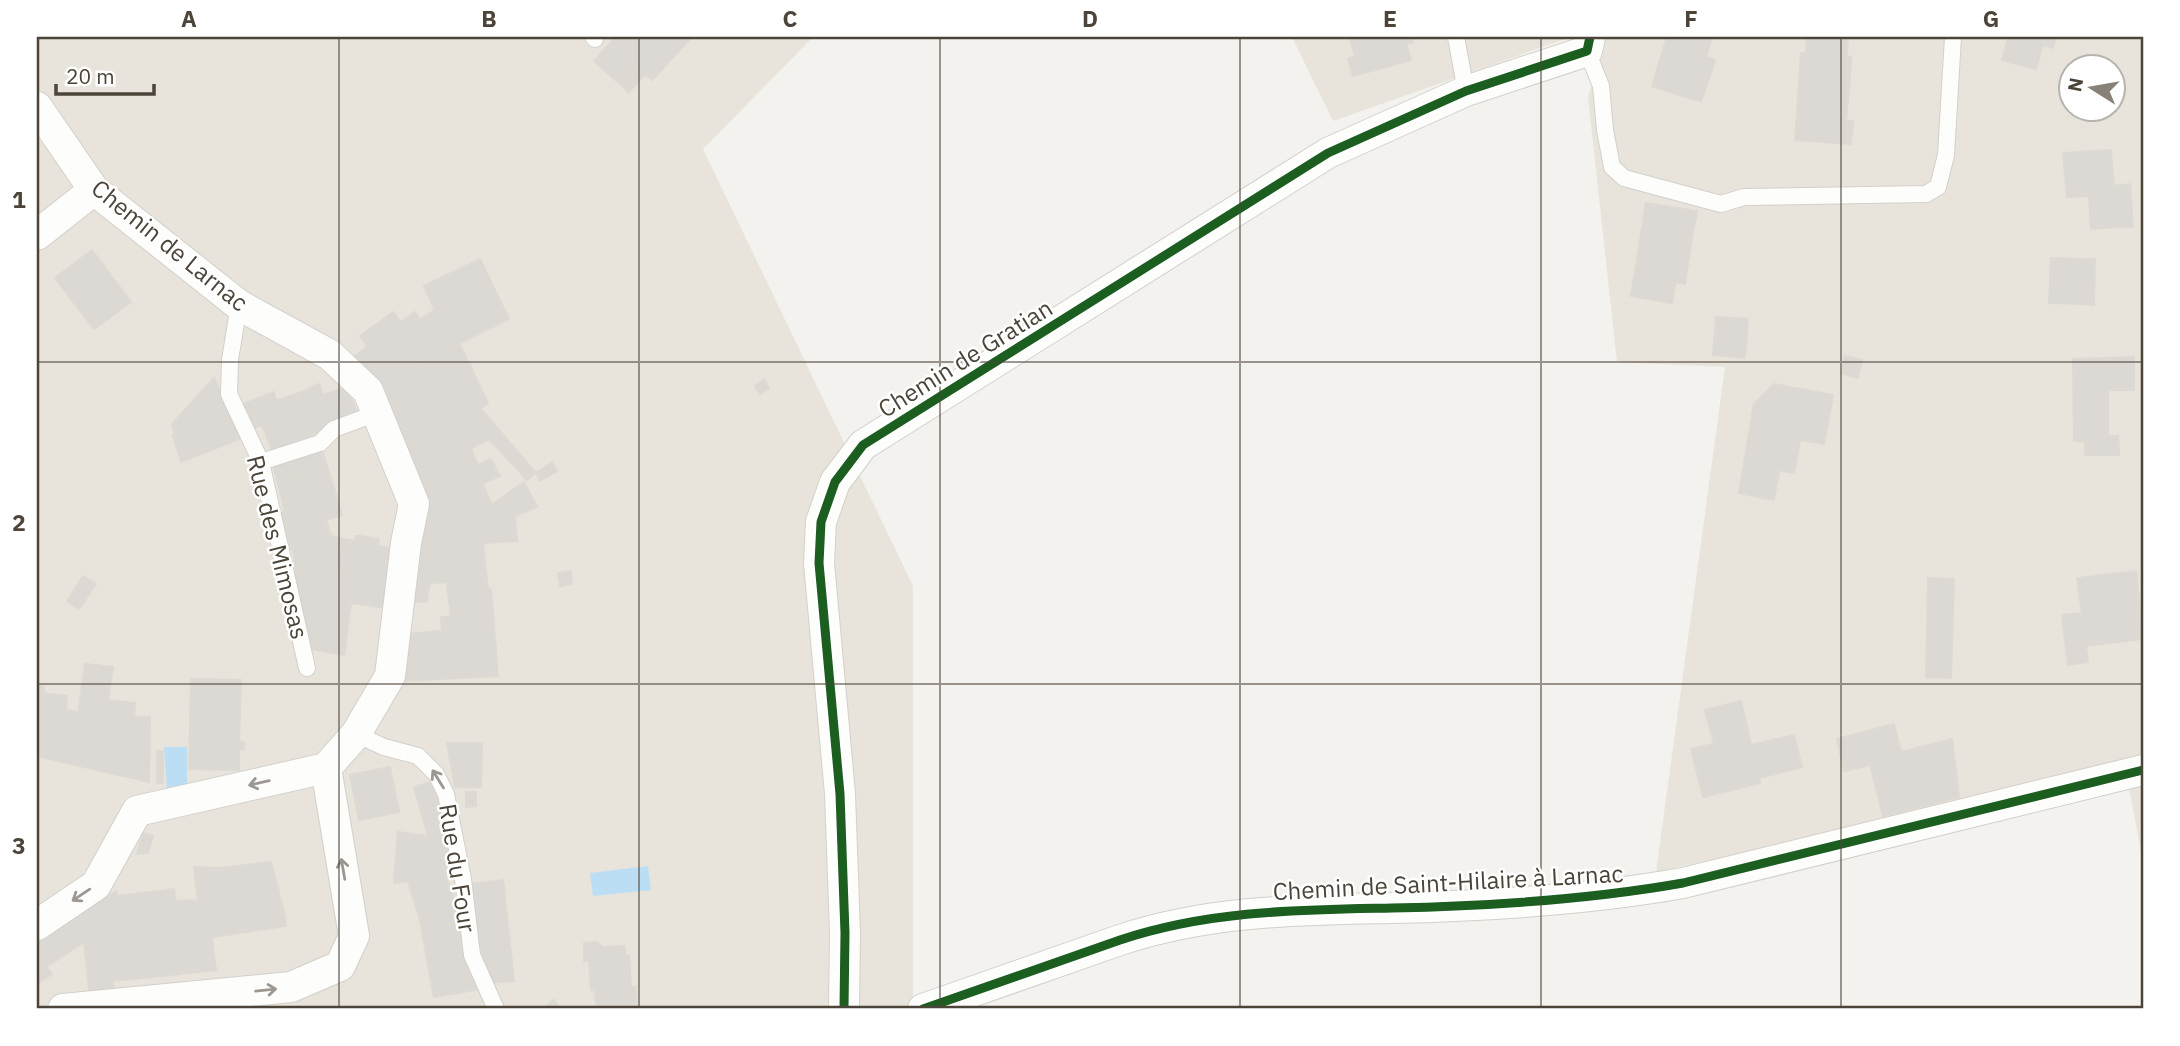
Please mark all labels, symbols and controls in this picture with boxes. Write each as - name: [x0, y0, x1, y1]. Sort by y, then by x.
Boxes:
- text: A: [181, 3, 197, 33]
- text: B: [481, 3, 497, 33]
- text: C: [783, 3, 798, 33]
- text: D: [1082, 3, 1098, 33]
- text: E: [1383, 3, 1397, 33]
- text: F: [1684, 3, 1698, 33]
- text: G: [1983, 3, 1999, 33]
- scale bar: [56, 52, 154, 96]
- north arrow: [2058, 52, 2128, 122]
- text: 20 m: [66, 62, 115, 90]
- text: N: [2062, 76, 2088, 94]
- street label: Chemin de Larnac: [85, 172, 255, 318]
- text: 1: [12, 184, 26, 214]
- street label: Chemin de Gratian: [872, 291, 1058, 425]
- street label: Rue des Mimosas: [240, 452, 316, 642]
- text: 2: [12, 507, 26, 537]
- one-way arrow: [430, 770, 445, 789]
- one-way arrow: [248, 777, 271, 791]
- street label: Rue du Four: [432, 801, 484, 935]
- text: 3: [12, 830, 26, 860]
- street label: Chemin de Saint-Hilaire à Larnac: [1272, 857, 1624, 907]
- one-way arrow: [336, 858, 349, 881]
- one-way arrow: [72, 888, 91, 902]
- one-way arrow: [255, 983, 277, 996]

